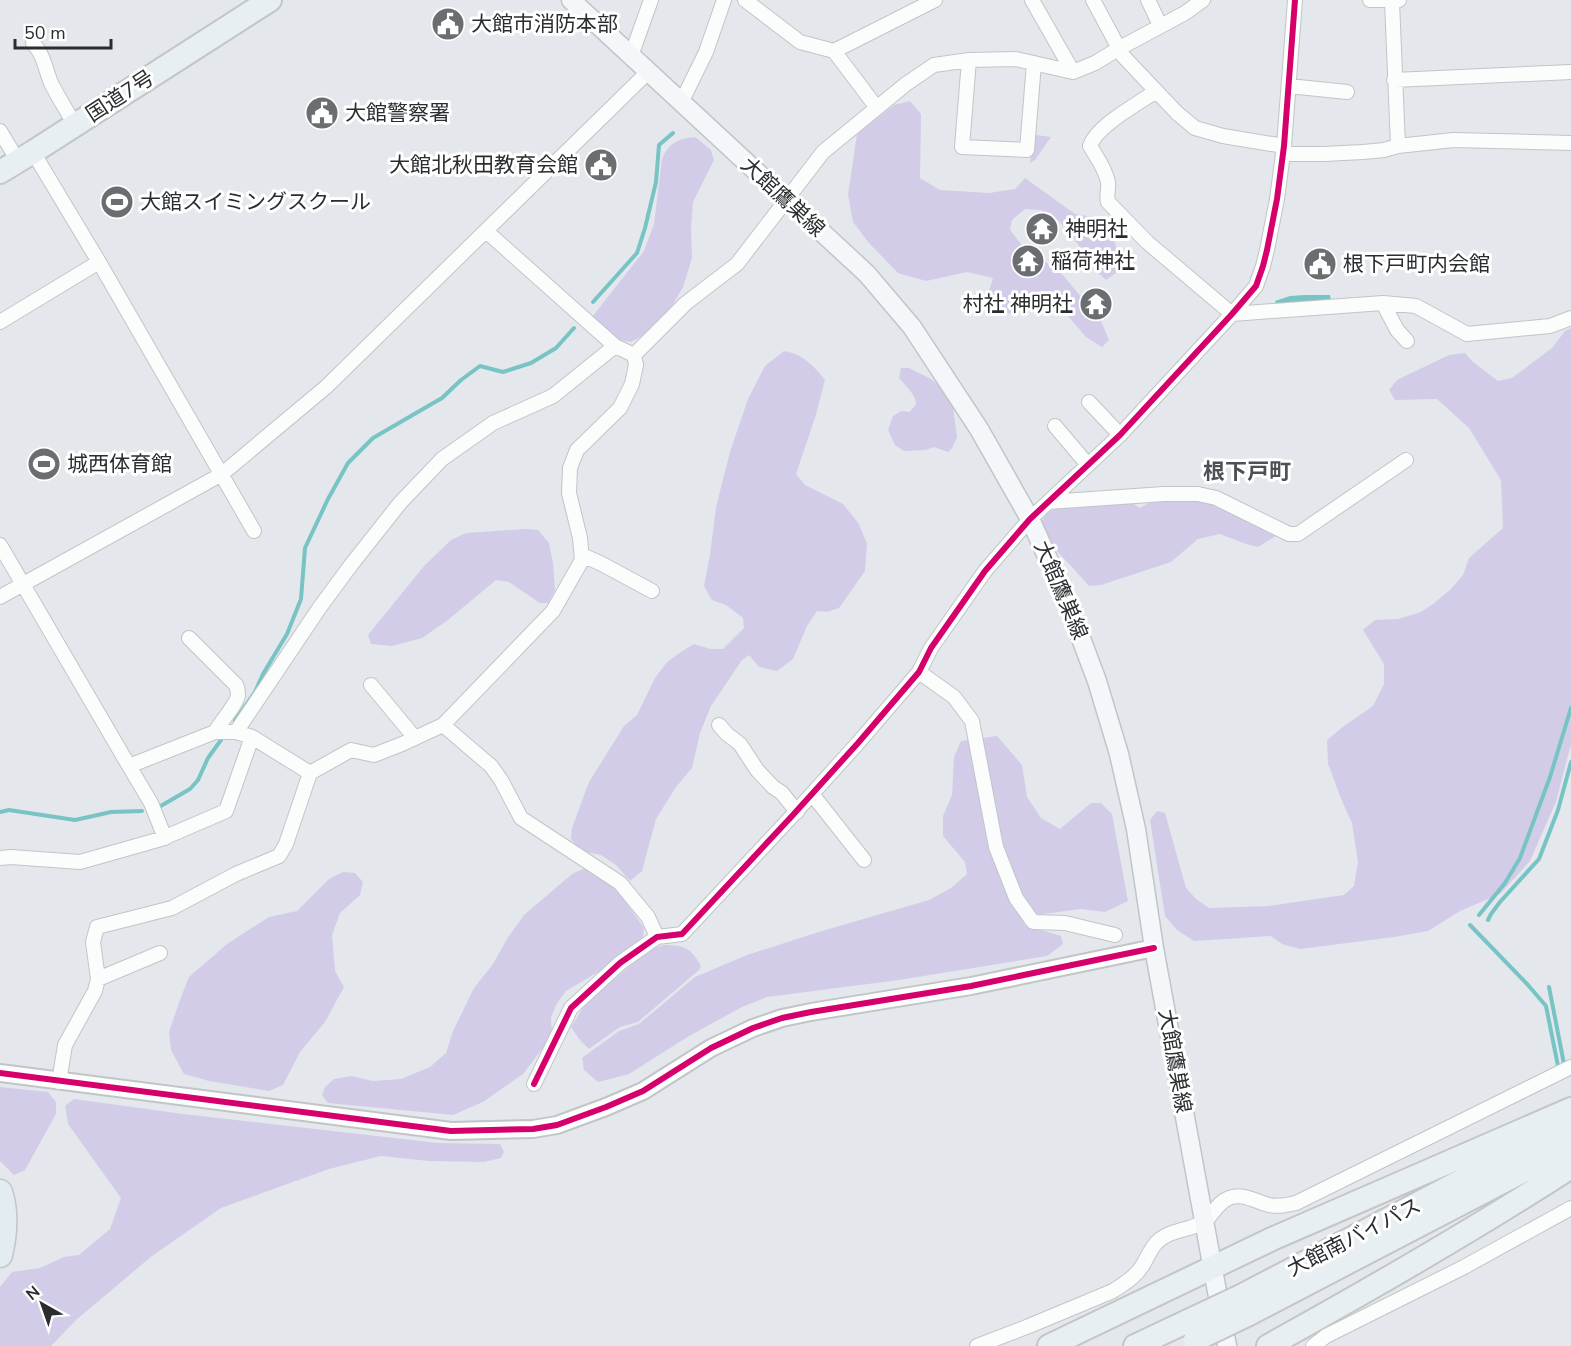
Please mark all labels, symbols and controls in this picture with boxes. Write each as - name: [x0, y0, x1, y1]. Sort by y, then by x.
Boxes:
- public building icon: 大館市消防本部: [430, 6, 466, 42]
- place label: 大館市消防本部: [471, 10, 618, 38]
- scale bar: [15, 12, 111, 50]
- text: 50 m: [24, 21, 66, 45]
- street label: 国道7号: [81, 64, 159, 128]
- public building icon: 大館警察署: [304, 95, 340, 131]
- place label: 大館警察署: [345, 99, 450, 127]
- public building icon: 大館北秋田教育会館: [583, 147, 619, 183]
- place label: 大館北秋田教育会館: [389, 151, 578, 179]
- street label: 大館鷹巣線: [735, 151, 831, 243]
- sports icon: 大館スイミングスクール: [99, 184, 135, 220]
- place label: 大館スイミングスクール: [140, 188, 371, 216]
- temple icon: 神明社: [1024, 211, 1060, 247]
- place label: 神明社: [1065, 215, 1128, 243]
- temple icon: 稲荷神社: [1010, 243, 1046, 279]
- public building icon: 根下戸町内会館: [1302, 246, 1338, 282]
- place label: 稲荷神社: [1051, 247, 1135, 275]
- place label: 根下戸町内会館: [1343, 250, 1490, 278]
- temple icon: 村社 神明社: [1078, 286, 1114, 322]
- place label: 村社 神明社: [963, 290, 1073, 318]
- sports icon: 城西体育館: [26, 446, 62, 482]
- place label: 城西体育館: [67, 450, 172, 478]
- district label: 根下戸町: [1203, 457, 1291, 487]
- street label: 大館鷹巣線: [1028, 536, 1094, 644]
- street label: 大館鷹巣線: [1152, 1007, 1198, 1115]
- street label: 大館南バイパス: [1282, 1191, 1426, 1283]
- north arrow: [12, 1274, 72, 1334]
- text: N: [21, 1281, 45, 1306]

